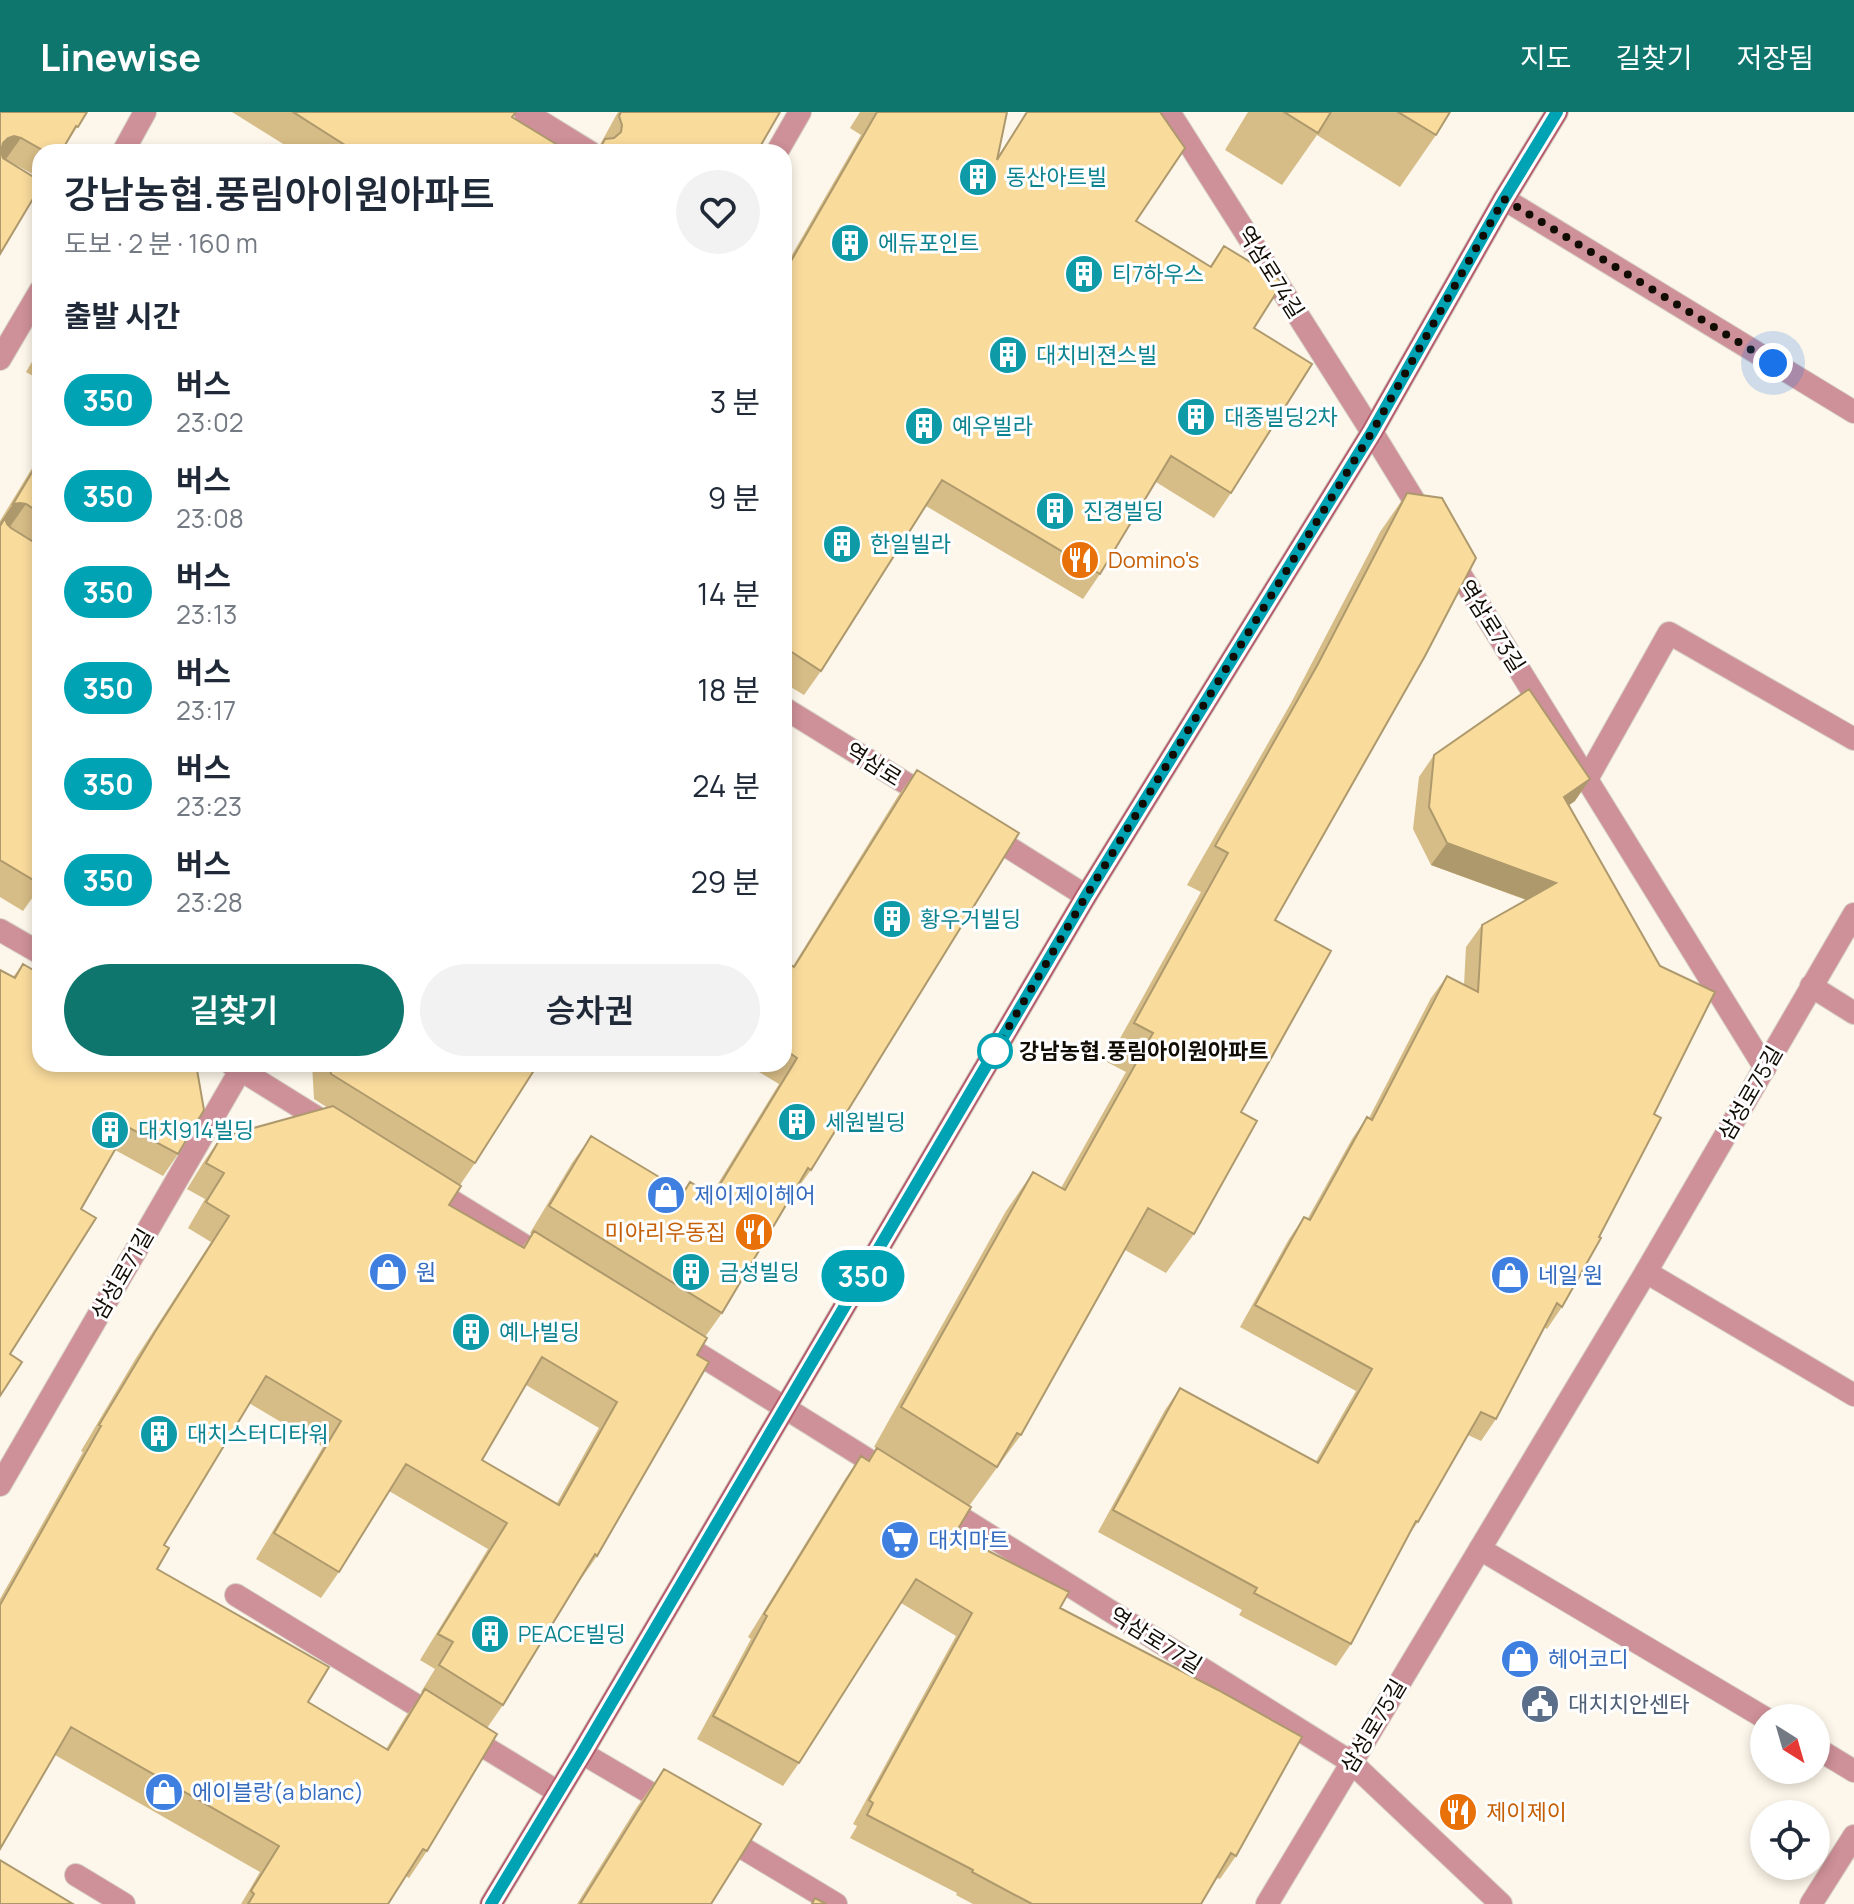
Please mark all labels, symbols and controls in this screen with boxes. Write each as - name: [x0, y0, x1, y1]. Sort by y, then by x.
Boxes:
- text: Linewise: [40, 30, 201, 82]
- text: 지도: [1520, 38, 1571, 76]
- text: 길찾기: [1615, 38, 1693, 76]
- text: 저장됨: [1737, 38, 1814, 76]
- building icon: 동산아트빌: [957, 156, 999, 198]
- place label: 동산아트빌: [1006, 162, 1107, 192]
- text: 강남농협.풍림아이원아파트: [64, 167, 494, 219]
- button: heart: [676, 170, 760, 254]
- street label: 역삼로74길: [1231, 220, 1311, 324]
- building icon: 에듀포인트: [829, 222, 871, 264]
- text: 도보 · 2 분 · 160 m: [64, 225, 258, 261]
- place label: 에듀포인트: [878, 228, 979, 258]
- building icon: 티7하우스: [1063, 253, 1105, 295]
- place label: 티7하우스: [1112, 259, 1204, 289]
- text: 출발 시간: [64, 295, 180, 336]
- building icon: 대치비젼스빌: [987, 334, 1029, 376]
- place label: 대치비젼스빌: [1036, 340, 1157, 370]
- your location: [1753, 343, 1793, 383]
- text: 버스: [176, 363, 231, 404]
- text: 350: [82, 381, 134, 419]
- text: 3 분: [710, 381, 760, 422]
- building icon: 대종빌딩2차: [1175, 396, 1217, 438]
- place label: 대종빌딩2차: [1224, 402, 1338, 432]
- text: 23:02: [176, 404, 244, 440]
- building icon: 예우빌라: [903, 405, 945, 447]
- place label: 예우빌라: [952, 411, 1033, 441]
- text: 버스: [176, 459, 231, 500]
- text: 350: [82, 477, 134, 515]
- text: 9 분: [708, 477, 760, 518]
- building icon: 진경빌딩: [1034, 490, 1076, 532]
- place label: 진경빌딩: [1083, 496, 1164, 526]
- text: 23:08: [176, 500, 244, 536]
- building icon: 한일빌라: [821, 523, 863, 565]
- place label: 한일빌라: [870, 529, 951, 559]
- restaurant icon: Domino's: [1059, 539, 1101, 581]
- place label: Domino's: [1108, 545, 1199, 575]
- text: 버스: [176, 555, 231, 596]
- text: 350: [82, 573, 134, 611]
- text: 14 분: [697, 573, 760, 614]
- street label: 역삼로73길: [1452, 574, 1532, 678]
- text: 23:13: [176, 596, 238, 632]
- text: 버스: [176, 651, 231, 692]
- text: 350: [82, 669, 134, 707]
- text: 18 분: [697, 669, 760, 710]
- text: 23:17: [176, 692, 236, 728]
- street label: 역삼로: [840, 735, 908, 793]
- text: 버스: [176, 747, 231, 788]
- text: 350: [82, 765, 134, 803]
- text: 24 분: [692, 765, 760, 806]
- text: 23:23: [176, 788, 242, 824]
- text: 버스: [176, 843, 231, 884]
- text: 350: [82, 861, 134, 899]
- text: 29 분: [691, 861, 760, 902]
- text: 23:28: [176, 884, 243, 920]
- building icon: 황우거빌딩: [871, 898, 913, 940]
- place label: 황우거빌딩: [920, 904, 1021, 934]
- button: 길찾기: [64, 964, 404, 1056]
- button: 승차권: [420, 964, 760, 1056]
- marker: 강남농협.풍림아이원아파트: [978, 1034, 1012, 1068]
- place label: 강남농협.풍림아이원아파트: [1019, 1036, 1269, 1066]
- street label: 삼성로75길: [1711, 1040, 1789, 1146]
- building icon: 세원빌딩: [776, 1101, 818, 1143]
- place label: 세원빌딩: [825, 1107, 906, 1137]
- building icon: 대치914빌딩: [89, 1109, 131, 1151]
- place label: 대치914빌딩: [138, 1115, 254, 1145]
- shop icon: 제이제이헤어: [645, 1174, 687, 1216]
- place label: 제이제이헤어: [694, 1180, 815, 1210]
- restaurant icon: 미아리우동집: [733, 1211, 775, 1253]
- place label: 미아리우동집: [605, 1217, 726, 1247]
- street label: 삼성로71길: [84, 1223, 160, 1325]
- line badge: 350: [817, 1250, 909, 1302]
- shop icon: 원: [367, 1251, 409, 1293]
- building icon: 금성빌딩: [670, 1251, 712, 1293]
- shop icon: 네일 원: [1489, 1254, 1531, 1296]
- place label: 원: [416, 1257, 436, 1287]
- place label: 금성빌딩: [719, 1257, 800, 1287]
- text: 350: [837, 1257, 889, 1295]
- place label: 네일 원: [1538, 1260, 1603, 1290]
- building icon: 예나빌딩: [450, 1311, 492, 1353]
- place label: 예나빌딩: [499, 1317, 580, 1347]
- building icon: 대치스터디타워: [138, 1413, 180, 1455]
- place label: 대치스터디타워: [187, 1419, 329, 1449]
- supermarket icon: 대치마트: [879, 1519, 921, 1561]
- place label: 대치마트: [928, 1525, 1009, 1555]
- street label: 역삼로77길: [1104, 1600, 1208, 1680]
- building icon: PEACE빌딩: [469, 1613, 511, 1655]
- place label: PEACE빌딩: [518, 1619, 626, 1649]
- shop icon: 헤어코디: [1499, 1638, 1541, 1680]
- place label: 헤어코디: [1548, 1644, 1629, 1674]
- street label: 삼성로75길: [1333, 1673, 1413, 1779]
- public building icon: 대치치안센타: [1519, 1683, 1561, 1725]
- place label: 대치치안센타: [1568, 1689, 1689, 1719]
- north arrow: [1750, 1704, 1830, 1784]
- map controls: [1750, 1704, 1830, 1880]
- shop icon: 에이블랑(a blanc): [143, 1771, 185, 1813]
- place label: 에이블랑(a blanc): [192, 1777, 364, 1807]
- restaurant icon: 제이제이: [1437, 1791, 1479, 1833]
- place label: 제이제이: [1486, 1797, 1567, 1827]
- button: locate: [1750, 1800, 1830, 1880]

